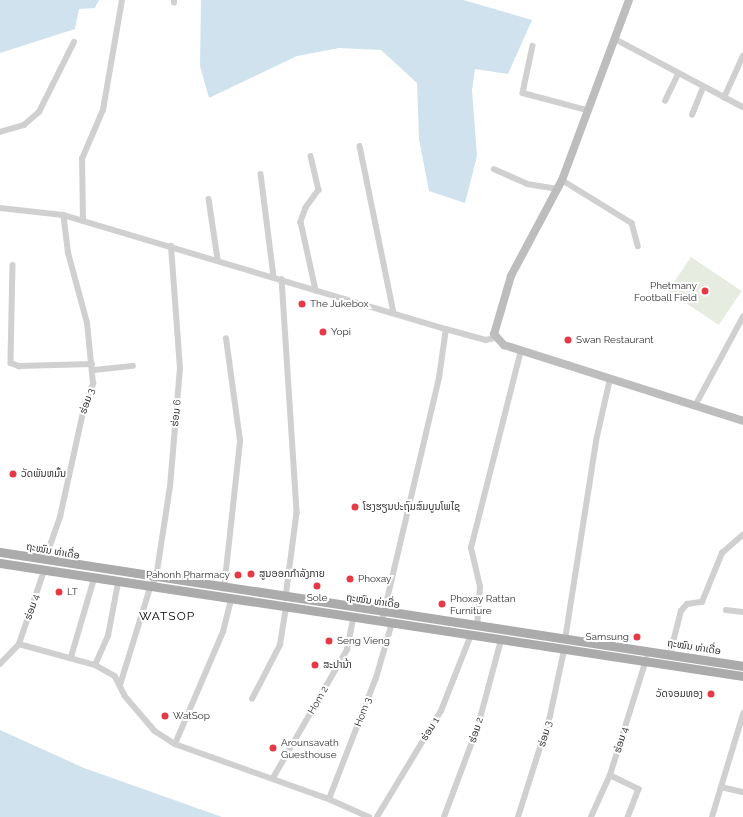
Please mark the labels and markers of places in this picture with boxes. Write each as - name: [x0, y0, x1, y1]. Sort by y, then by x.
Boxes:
- place label: Phetmany Football Field: [634, 279, 697, 302]
- marker: Phetmany Football Field: [700, 286, 710, 296]
- place label: The Jukebox: [310, 298, 369, 310]
- marker: The Jukebox: [297, 299, 307, 309]
- place label: Yopi: [331, 326, 351, 338]
- marker: Yopi: [318, 327, 328, 337]
- place label: Swan Restaurant: [576, 334, 654, 346]
- marker: Swan Restaurant: [563, 335, 573, 345]
- place label: ວັດພັນຫມັ້ນ: [21, 468, 66, 480]
- marker: ວັດພັນຫມັ້ນ: [8, 469, 18, 479]
- place label: ໂຮງຮຽນປະຖົມສົມບູນໂພໄຊ: [363, 501, 460, 513]
- marker: ໂຮງຮຽນປະຖົມສົມບູນໂພໄຊ: [350, 502, 360, 512]
- place label: ສູນອອກກຳລັງກາຍ: [259, 568, 325, 580]
- place label: Pahonh Pharmacy: [146, 569, 230, 581]
- marker: ສູນອອກກຳລັງກາຍ: [246, 569, 256, 579]
- marker: Pahonh Pharmacy: [233, 570, 243, 580]
- place label: Phoxay: [358, 573, 391, 585]
- marker: Phoxay: [345, 574, 355, 584]
- marker: Sole: [312, 581, 322, 591]
- place label: LT: [67, 586, 78, 598]
- marker: LT: [54, 587, 64, 597]
- place label: Sole: [307, 592, 327, 604]
- place label: Phoxay Rattan Furniture: [450, 592, 516, 616]
- marker: Phoxay Rattan Furniture: [437, 599, 447, 609]
- place label: Samsung: [586, 631, 629, 643]
- marker: Samsung: [632, 632, 642, 642]
- place label: Seng Vieng: [337, 635, 390, 647]
- marker: Seng Vieng: [324, 636, 334, 646]
- place label: ສະປານ້າ: [323, 659, 352, 671]
- marker: ສະປານ້າ: [310, 660, 320, 670]
- place label: ວັດຈອມທອງ: [656, 688, 703, 700]
- marker: ວັດຈອມທອງ: [706, 689, 716, 699]
- place label: WatSop: [173, 710, 210, 722]
- marker: WatSop: [160, 711, 170, 721]
- place label: Arounsavath Guesthouse: [281, 736, 339, 760]
- marker: Arounsavath Guesthouse: [268, 743, 278, 753]

